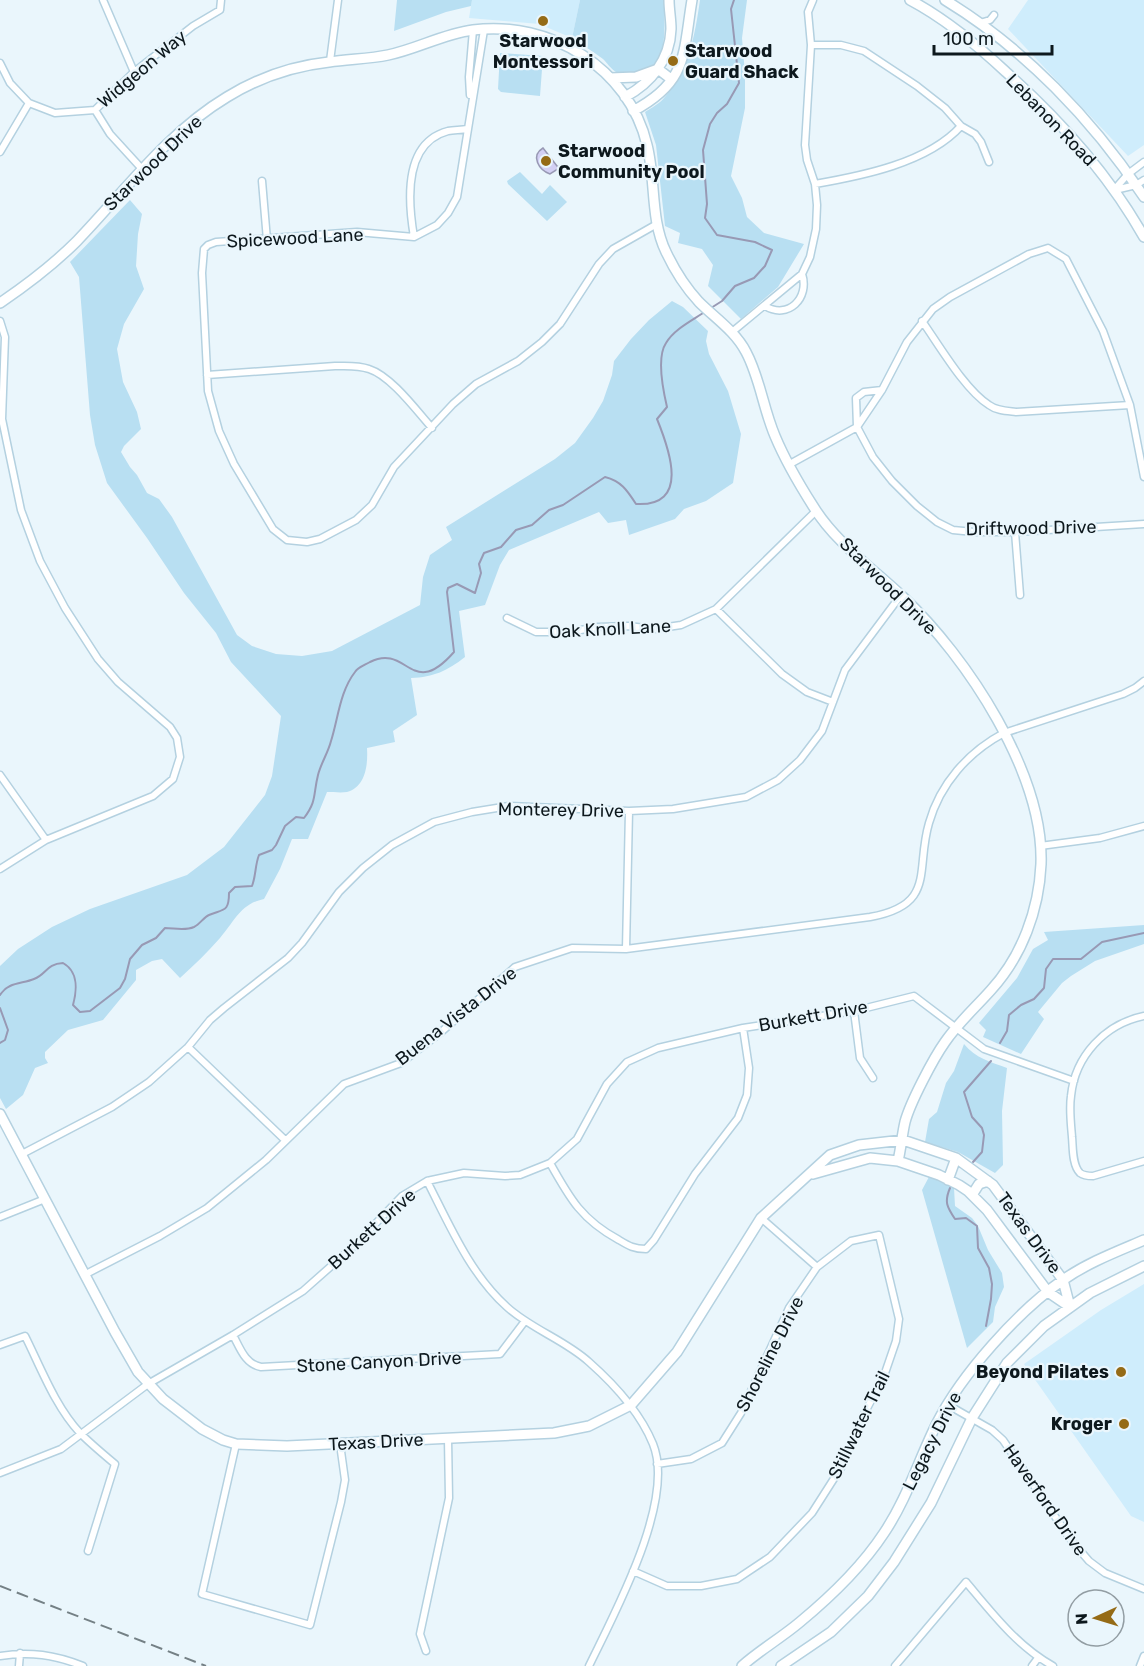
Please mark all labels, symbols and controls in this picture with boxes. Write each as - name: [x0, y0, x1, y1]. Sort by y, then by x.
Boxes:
- marker: Starwood Montessori: [536, 14, 550, 28]
- scale bar: [934, 18, 1052, 56]
- street label: Widgeon Way: [93, 25, 191, 113]
- text: 100 m: [943, 28, 994, 50]
- place label: Starwood Montessori: [493, 30, 593, 73]
- place label: Starwood Guard Shack: [685, 40, 799, 83]
- marker: Starwood Guard Shack: [666, 54, 680, 68]
- street label: Lebanon Road: [1001, 69, 1101, 171]
- street label: Starwood Drive: [99, 111, 207, 215]
- place label: Starwood Community Pool: [558, 140, 705, 183]
- marker: Starwood Community Pool: [539, 154, 553, 168]
- street label: Spicewood Lane: [226, 223, 364, 253]
- street label: Driftwood Drive: [965, 516, 1097, 540]
- street label: Starwood Drive: [835, 533, 941, 639]
- street label: Oak Knoll Lane: [549, 615, 671, 643]
- street label: Monterey Drive: [498, 798, 624, 822]
- street label: Buena Vista Drive: [391, 962, 521, 1070]
- street label: Burkett Drive: [757, 996, 869, 1036]
- street label: Burkett Drive: [324, 1184, 420, 1274]
- street label: Texas Drive: [992, 1188, 1066, 1278]
- street label: Shoreline Drive: [731, 1293, 809, 1415]
- street label: Stone Canyon Drive: [296, 1347, 462, 1377]
- place label: Beyond Pilates: [976, 1361, 1109, 1383]
- marker: Beyond Pilates: [1114, 1365, 1128, 1379]
- street label: Stillwater Trail: [823, 1368, 895, 1482]
- street label: Legacy Drive: [898, 1388, 966, 1494]
- place label: Kroger: [1051, 1413, 1112, 1435]
- marker: Kroger: [1117, 1417, 1131, 1431]
- street label: Texas Drive: [328, 1429, 424, 1455]
- street label: Haverford Drive: [998, 1440, 1092, 1560]
- north arrow: [1066, 1588, 1126, 1648]
- text: N: [1072, 1613, 1091, 1625]

